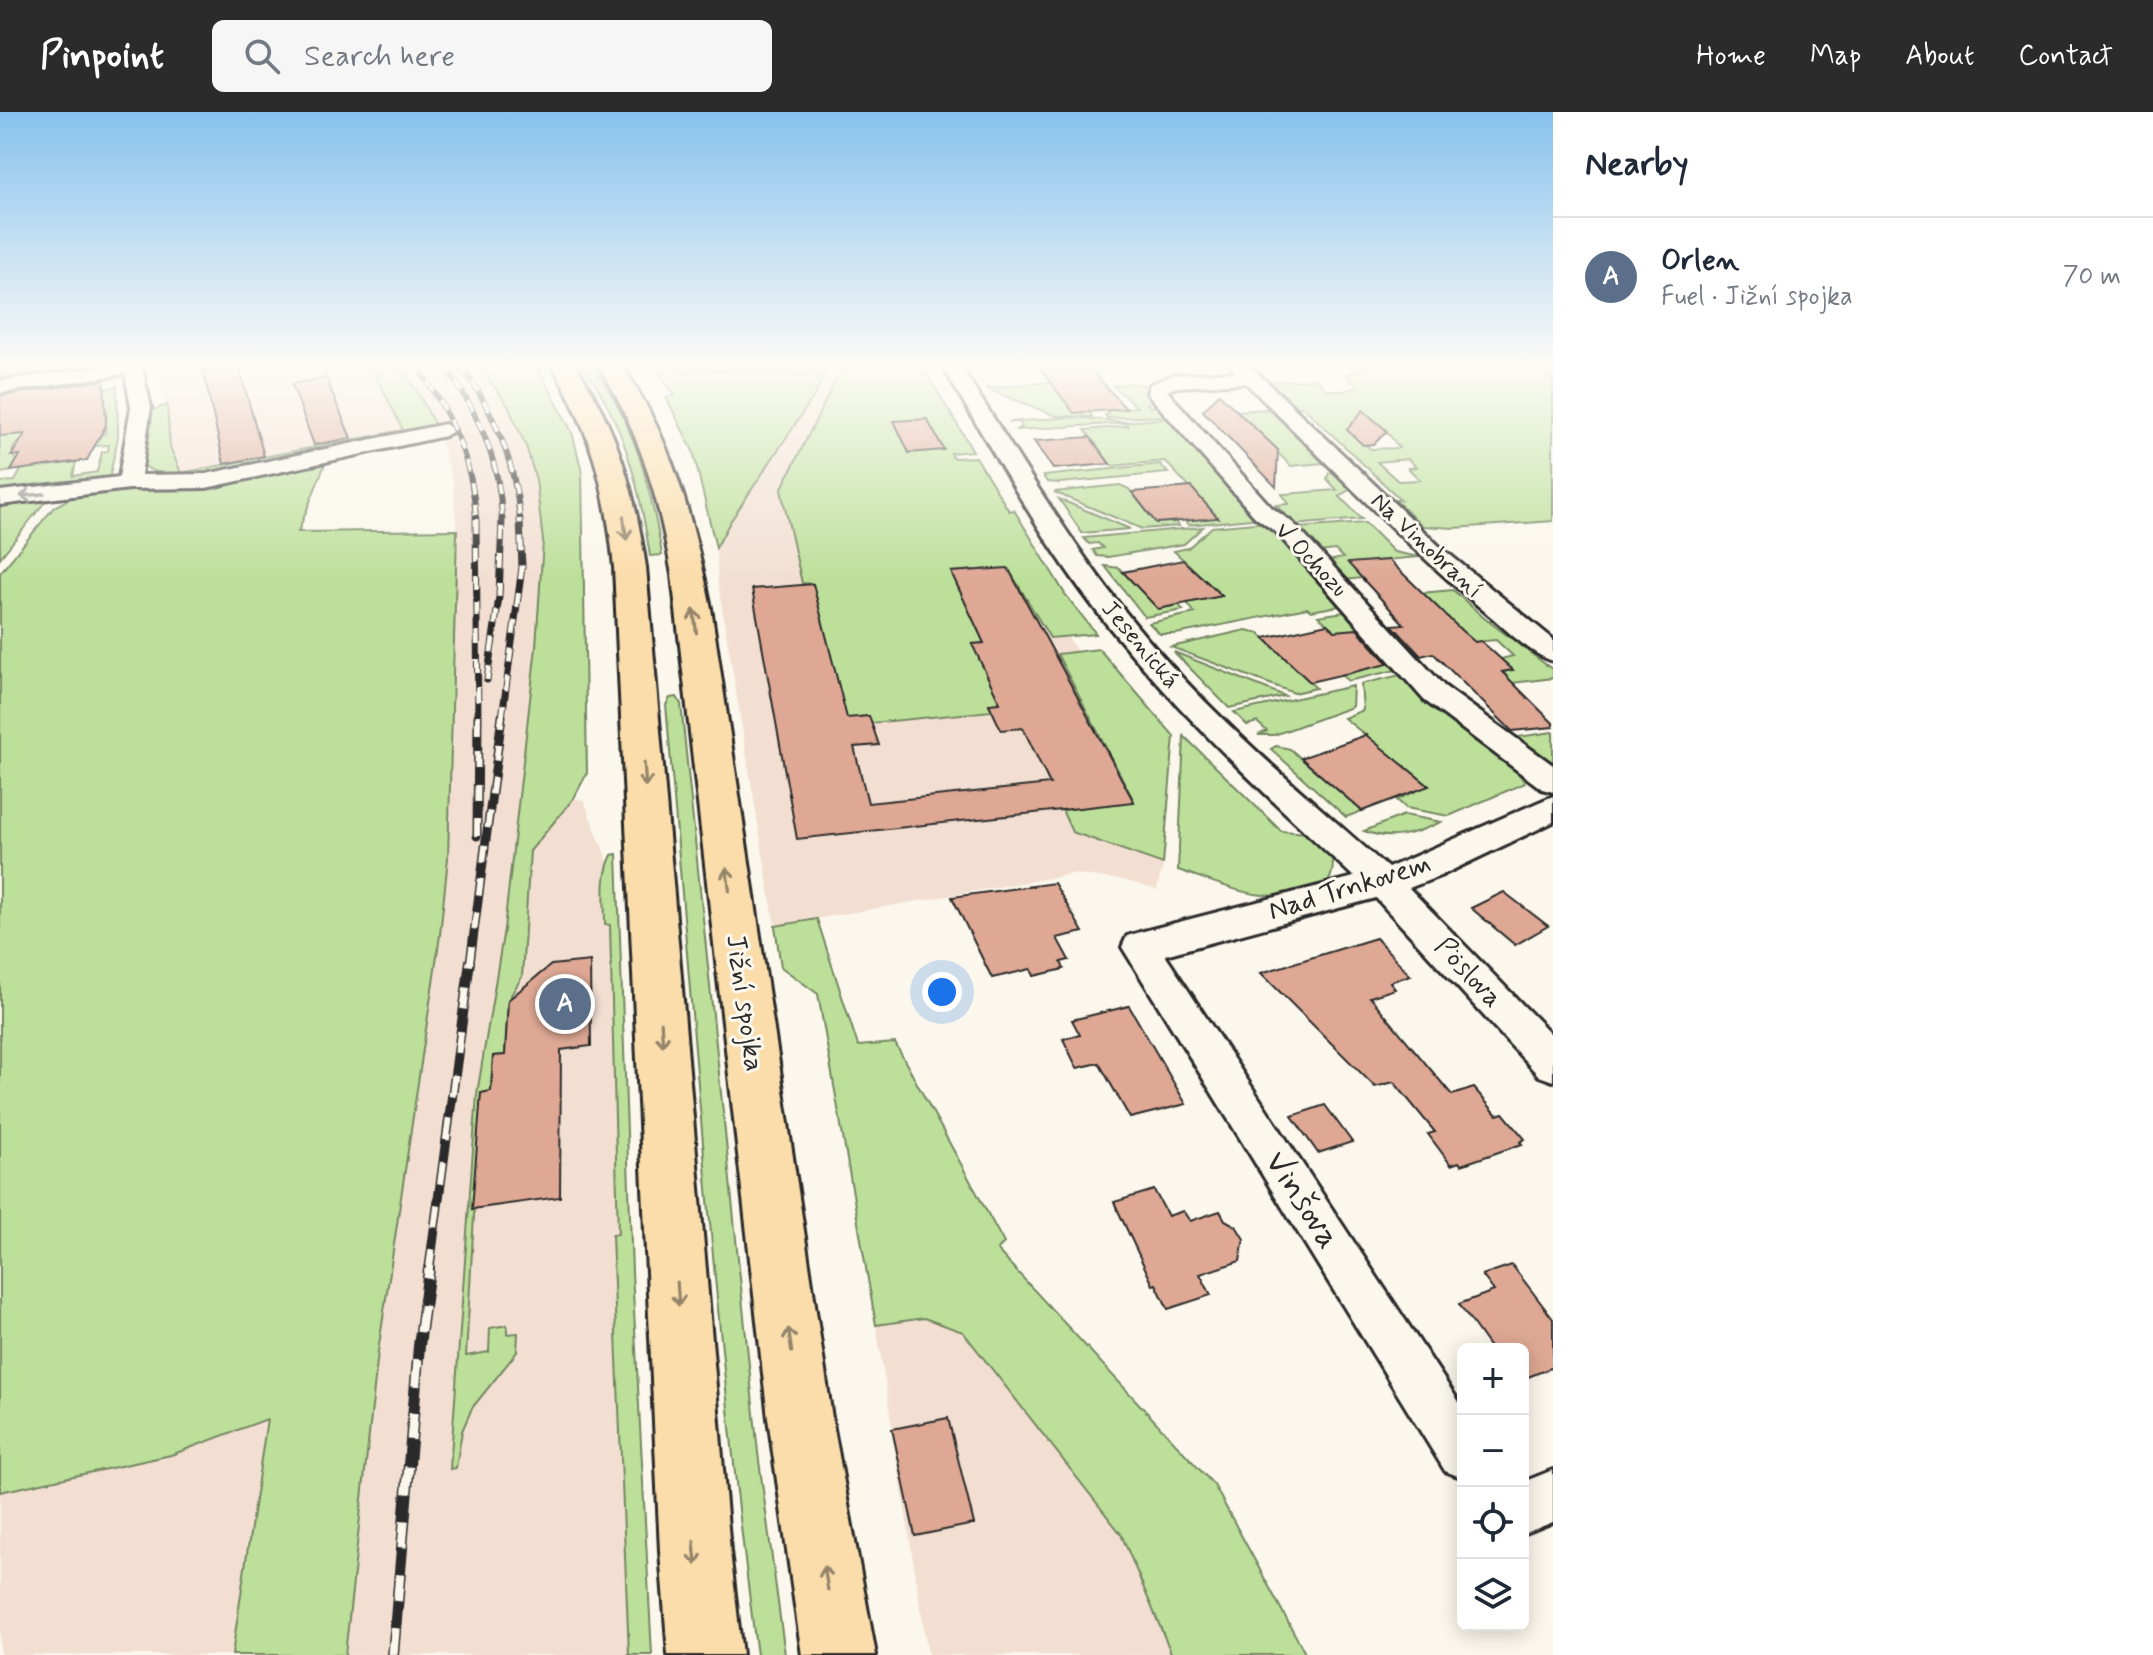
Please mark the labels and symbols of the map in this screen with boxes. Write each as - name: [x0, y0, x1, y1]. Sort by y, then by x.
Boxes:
- street label: Na Vinobraní: [1363, 486, 1489, 606]
- one-way arrow: [19, 488, 46, 503]
- one-way arrow: [618, 515, 633, 540]
- street label: V Ochozu: [1268, 516, 1354, 604]
- street label: Jesenická: [1094, 594, 1186, 696]
- one-way arrow: [687, 609, 702, 634]
- one-way arrow: [638, 761, 653, 788]
- street label: Nad Trnkovem: [1264, 846, 1436, 930]
- one-way arrow: [720, 867, 735, 892]
- street label: Pöslova: [1426, 930, 1510, 1016]
- street label: Jižní spojka: [716, 932, 772, 1074]
- your location: [922, 972, 962, 1012]
- pin: A: [539, 974, 591, 1034]
- one-way arrow: [655, 1020, 670, 1047]
- street label: Vinšova: [1254, 1142, 1350, 1258]
- one-way arrow: [671, 1280, 686, 1307]
- one-way arrow: [782, 1327, 797, 1354]
- one-way arrow: [688, 1539, 703, 1566]
- one-way arrow: [818, 1566, 833, 1591]

